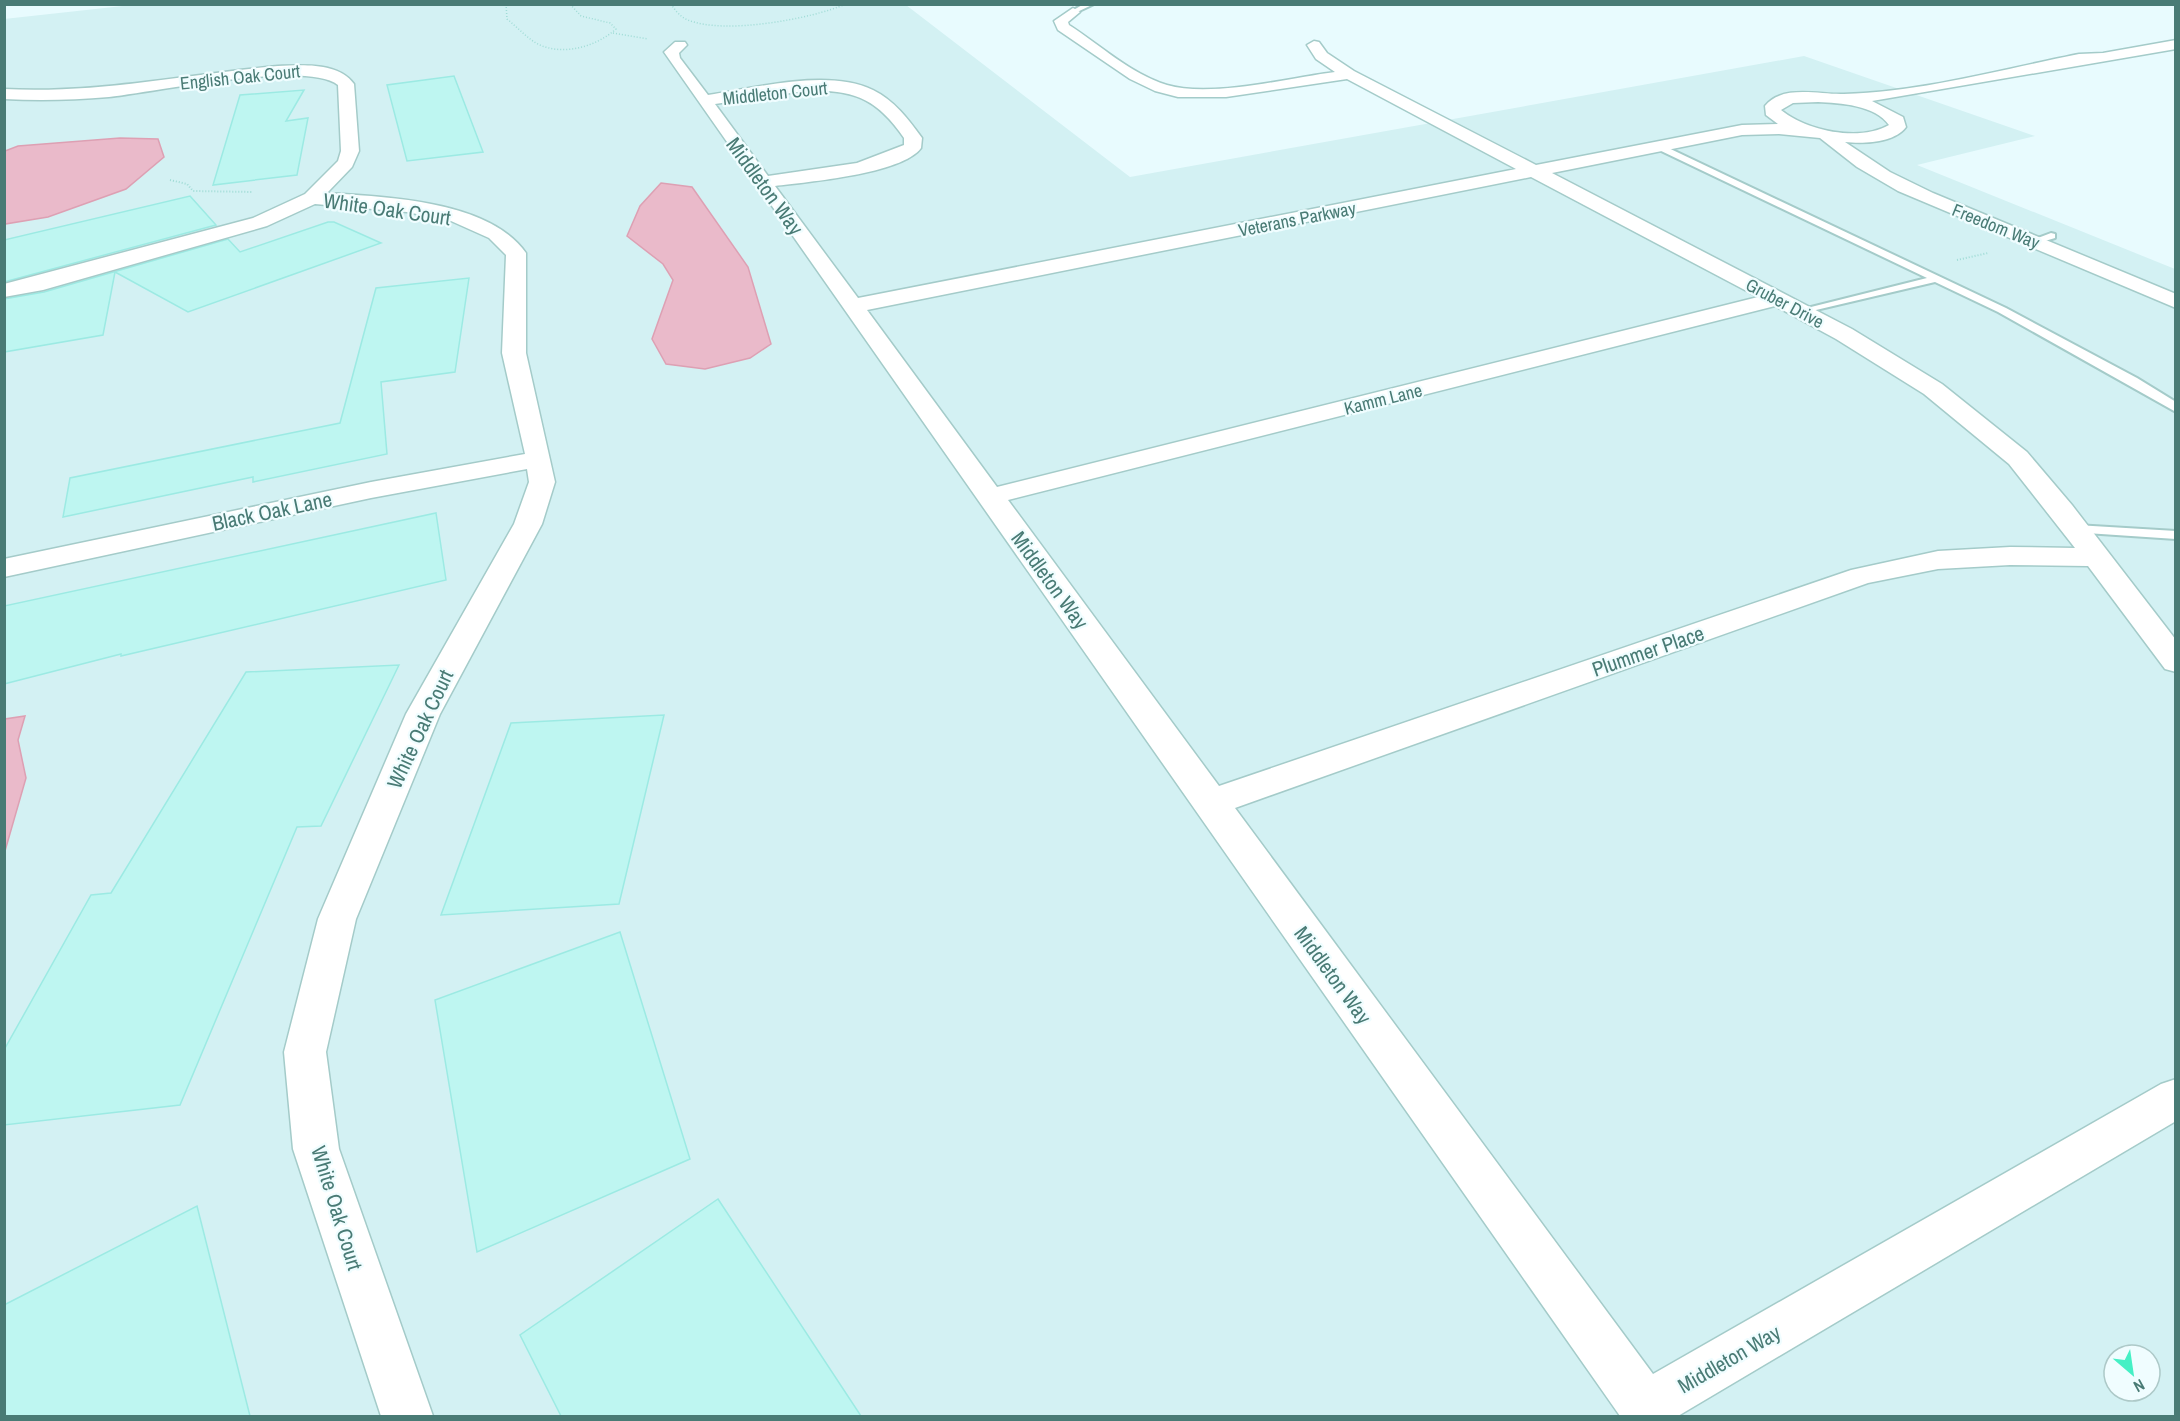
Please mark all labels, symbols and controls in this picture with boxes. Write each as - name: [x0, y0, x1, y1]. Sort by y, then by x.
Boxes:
- street label: English Oak Court: [179, 58, 301, 96]
- street label: Middleton Court: [721, 75, 829, 111]
- street label: Middleton Way: [720, 131, 811, 241]
- street label: White Oak Court: [321, 186, 453, 232]
- street label: Veterans Parkway: [1236, 195, 1358, 243]
- street label: Freedom Way: [1949, 197, 2044, 255]
- street label: Gruber Drive: [1741, 272, 1829, 334]
- street label: Kamm Lane: [1341, 377, 1425, 421]
- street label: Black Oak Lane: [210, 484, 334, 538]
- street label: Middleton Way: [1005, 525, 1096, 635]
- street label: Plummer Place: [1588, 618, 1708, 684]
- street label: White Oak Court: [380, 665, 460, 793]
- street label: Middleton Way: [1288, 920, 1379, 1030]
- street label: White Oak Court: [304, 1142, 370, 1274]
- street label: Middleton Way: [1672, 1318, 1786, 1400]
- north arrow: [2102, 1343, 2162, 1403]
- text: N: [2130, 1374, 2149, 1398]

